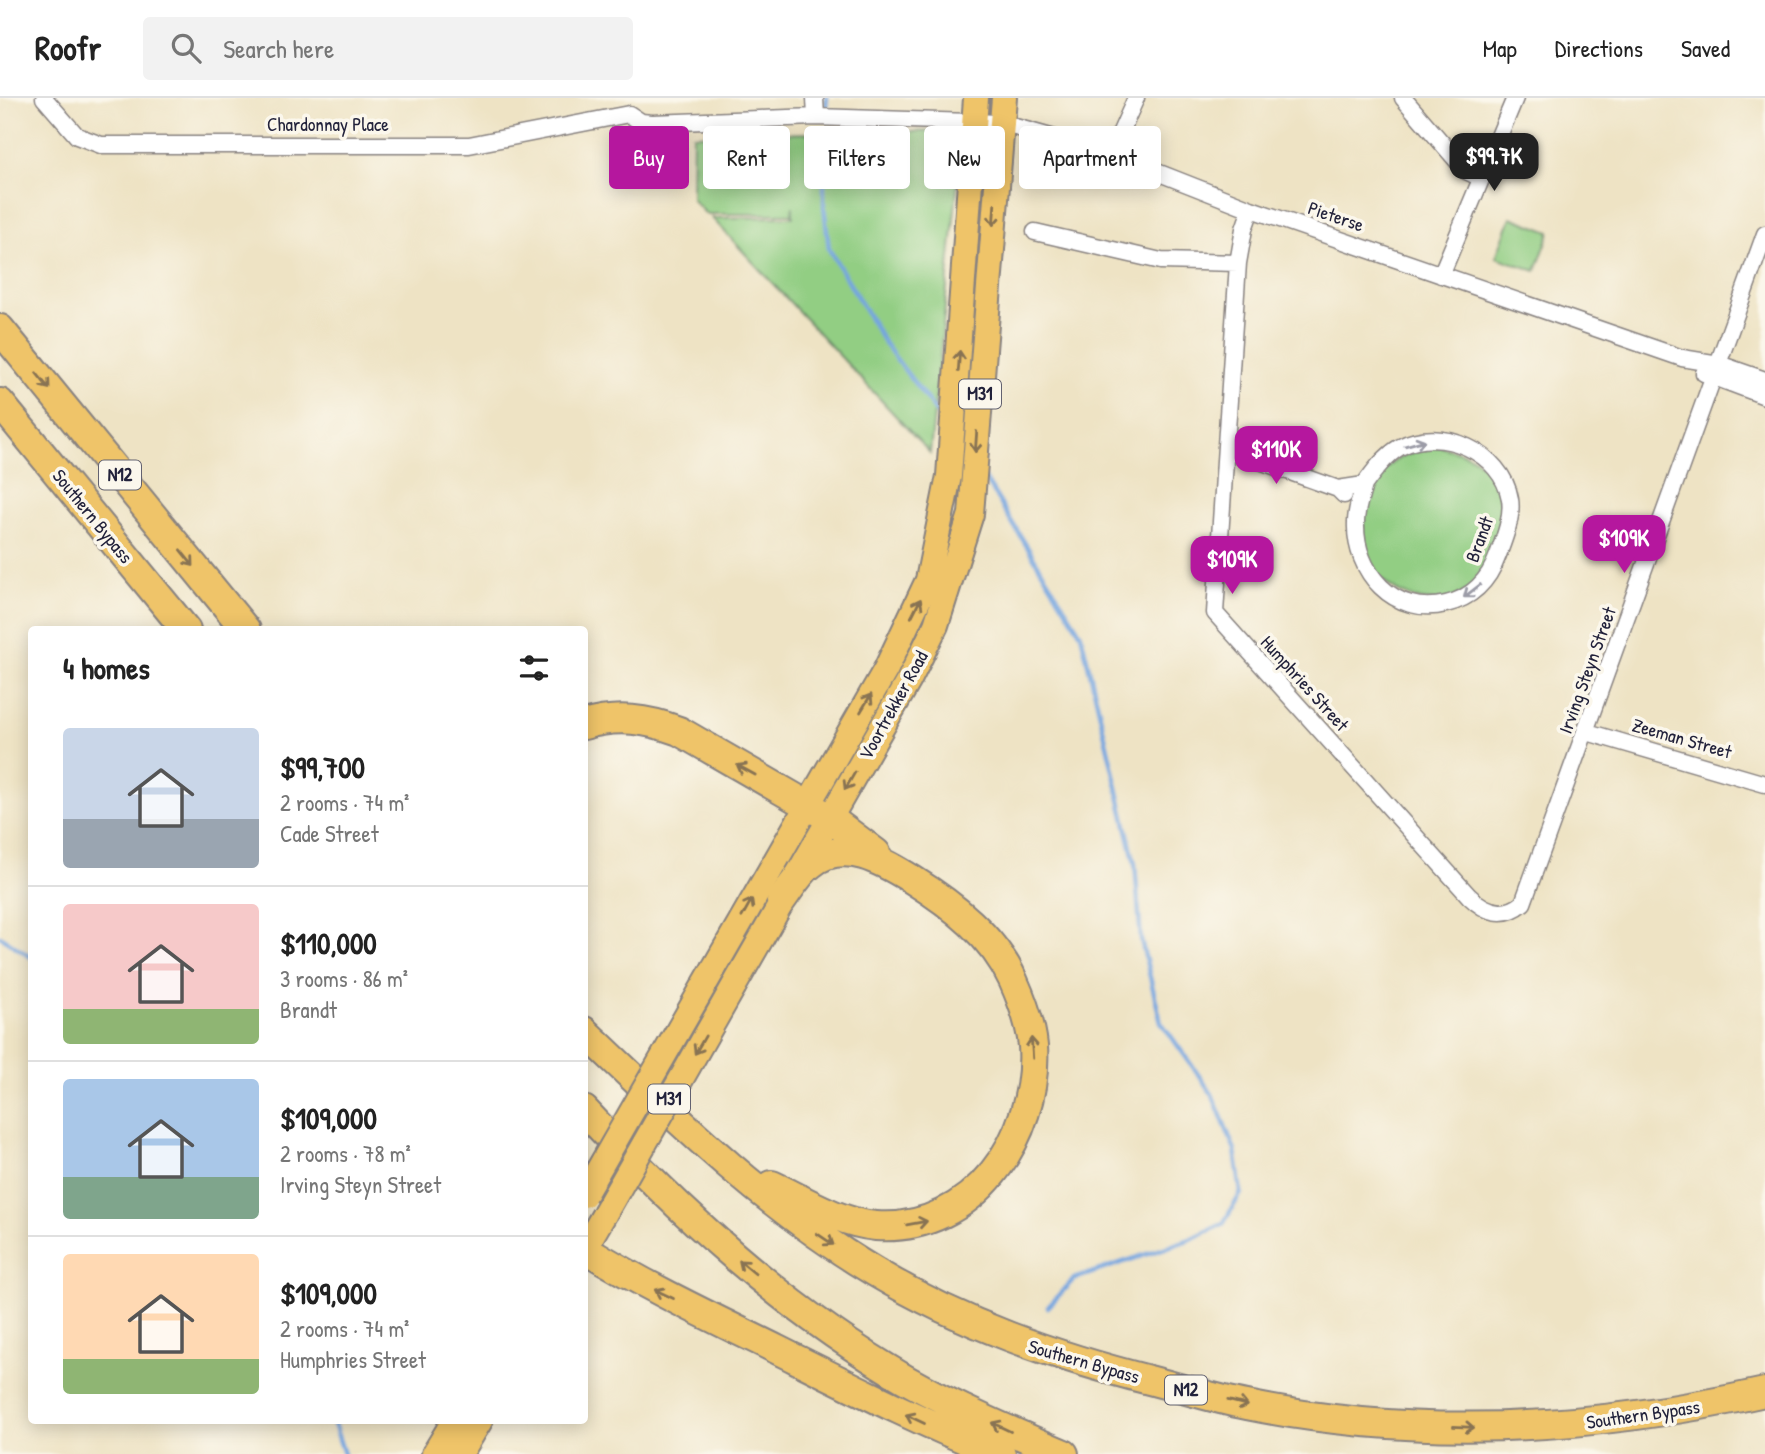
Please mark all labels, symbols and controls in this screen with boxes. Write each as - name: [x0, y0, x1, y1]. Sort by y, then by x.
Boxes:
- search box: [143, 17, 633, 80]
- text: Roofr: [35, 26, 101, 70]
- icon: search: [167, 29, 205, 67]
- text: Search here: [223, 31, 334, 66]
- text: Map: [1483, 32, 1517, 64]
- text: Directions: [1555, 32, 1643, 64]
- text: Saved: [1681, 32, 1730, 64]
- street label: Chardonnay Place: [267, 111, 389, 137]
- chip: Buy: [609, 126, 689, 189]
- chip: Rent: [703, 126, 790, 189]
- chip: Filters: [804, 126, 910, 189]
- chip: New: [924, 126, 1005, 189]
- chip: Apartment: [1019, 126, 1161, 189]
- pin: $99.7K: [1437, 134, 1551, 193]
- text: $99.7K: [1466, 140, 1522, 171]
- street label: Pieterse: [1305, 194, 1368, 238]
- one-way arrow: [987, 203, 1000, 226]
- one-way arrow: [953, 351, 966, 373]
- one-way arrow: [35, 372, 51, 390]
- road number: M31: [959, 380, 1001, 408]
- pin: $110K: [1227, 426, 1325, 486]
- one-way arrow: [970, 430, 983, 453]
- text: $110K: [1251, 433, 1301, 464]
- one-way arrow: [1403, 435, 1425, 448]
- road number: N12: [99, 460, 141, 489]
- street label: Southern Bypass: [47, 463, 139, 569]
- street label: Brandt: [1459, 512, 1499, 565]
- pin: $109K: [1575, 516, 1673, 575]
- text: $109K: [1599, 522, 1649, 553]
- pin: $109K: [1183, 536, 1281, 596]
- text: $109K: [1207, 543, 1257, 574]
- one-way arrow: [179, 548, 195, 566]
- one-way arrow: [1464, 583, 1482, 598]
- one-way arrow: [909, 598, 923, 619]
- street label: Irving Steyn Street: [1552, 603, 1622, 737]
- street label: Humphries Street: [1255, 629, 1355, 737]
- street label: Voortrekker Road: [852, 645, 934, 764]
- text: 4 homes: [63, 648, 150, 688]
- icon: filters: [515, 649, 553, 687]
- one-way arrow: [859, 693, 873, 713]
- street label: Zeeman Street: [1629, 711, 1735, 765]
- text: $99,700: [280, 747, 365, 787]
- icon: home: [119, 756, 203, 840]
- one-way arrow: [737, 763, 757, 777]
- one-way arrow: [842, 770, 856, 790]
- text: 2 rooms · 74 m²: [280, 787, 409, 818]
- text: Cade Street: [280, 818, 379, 849]
- one-way arrow: [740, 899, 754, 919]
- text: $110,000: [280, 923, 377, 963]
- icon: home: [119, 932, 203, 1016]
- text: 3 rooms · 86 m²: [280, 963, 408, 994]
- text: Brandt: [280, 994, 337, 1025]
- one-way arrow: [693, 1035, 707, 1055]
- one-way arrow: [1025, 1037, 1038, 1060]
- road number: M31: [648, 1084, 690, 1114]
- text: $109,000: [280, 1098, 377, 1138]
- icon: home: [119, 1107, 203, 1191]
- text: 2 rooms · 78 m²: [280, 1138, 411, 1169]
- text: Irving Steyn Street: [280, 1169, 441, 1200]
- one-way arrow: [905, 1216, 928, 1229]
- one-way arrow: [814, 1232, 834, 1246]
- one-way arrow: [739, 1259, 757, 1275]
- text: $109,000: [280, 1273, 377, 1313]
- icon: home: [119, 1282, 203, 1366]
- one-way arrow: [654, 1286, 675, 1300]
- text: 2 rooms · 74 m²: [280, 1313, 409, 1344]
- street label: Southern Bypass: [1026, 1333, 1142, 1389]
- text: Humphries Street: [280, 1344, 426, 1375]
- road number: N12: [1165, 1376, 1207, 1405]
- street label: Southern Bypass: [1585, 1393, 1701, 1435]
- one-way arrow: [1226, 1397, 1249, 1410]
- one-way arrow: [905, 1412, 926, 1425]
- one-way arrow: [991, 1420, 1012, 1433]
- one-way arrow: [1452, 1421, 1475, 1434]

